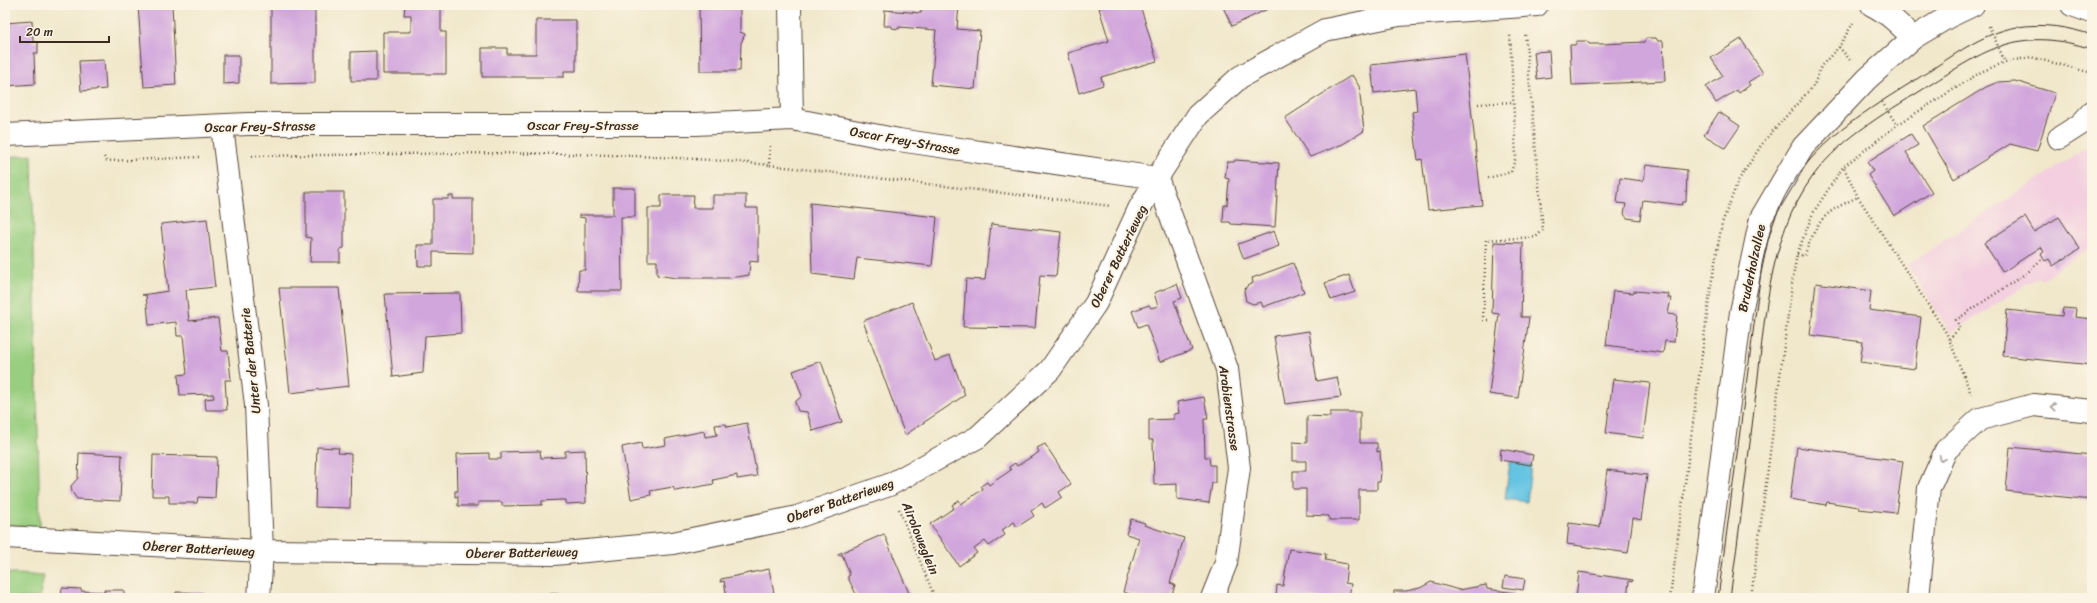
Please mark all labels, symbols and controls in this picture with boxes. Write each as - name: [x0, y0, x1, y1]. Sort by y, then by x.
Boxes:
- scale bar: [20, 18, 109, 44]
- text: 20 m: [26, 21, 53, 43]
- street label: Oscar Frey-Strasse: [204, 114, 316, 139]
- street label: Oscar Frey-Strasse: [527, 114, 639, 137]
- street label: Oscar Frey-Strasse: [848, 120, 962, 162]
- street label: Oberer Batterieweg: [1083, 200, 1154, 312]
- street label: Bruderholzallee: [1731, 222, 1772, 314]
- street label: Unter der Batterie: [234, 307, 267, 415]
- street label: Arabienstrasse: [1212, 363, 1247, 453]
- one-way arrow: [2050, 403, 2056, 412]
- one-way arrow: [1939, 455, 1947, 462]
- street label: Oberer Batterieweg: [783, 471, 898, 530]
- street label: Airoloweglein: [895, 497, 946, 578]
- street label: Oberer Batterieweg: [142, 534, 256, 563]
- street label: Oberer Batterieweg: [466, 540, 579, 565]

